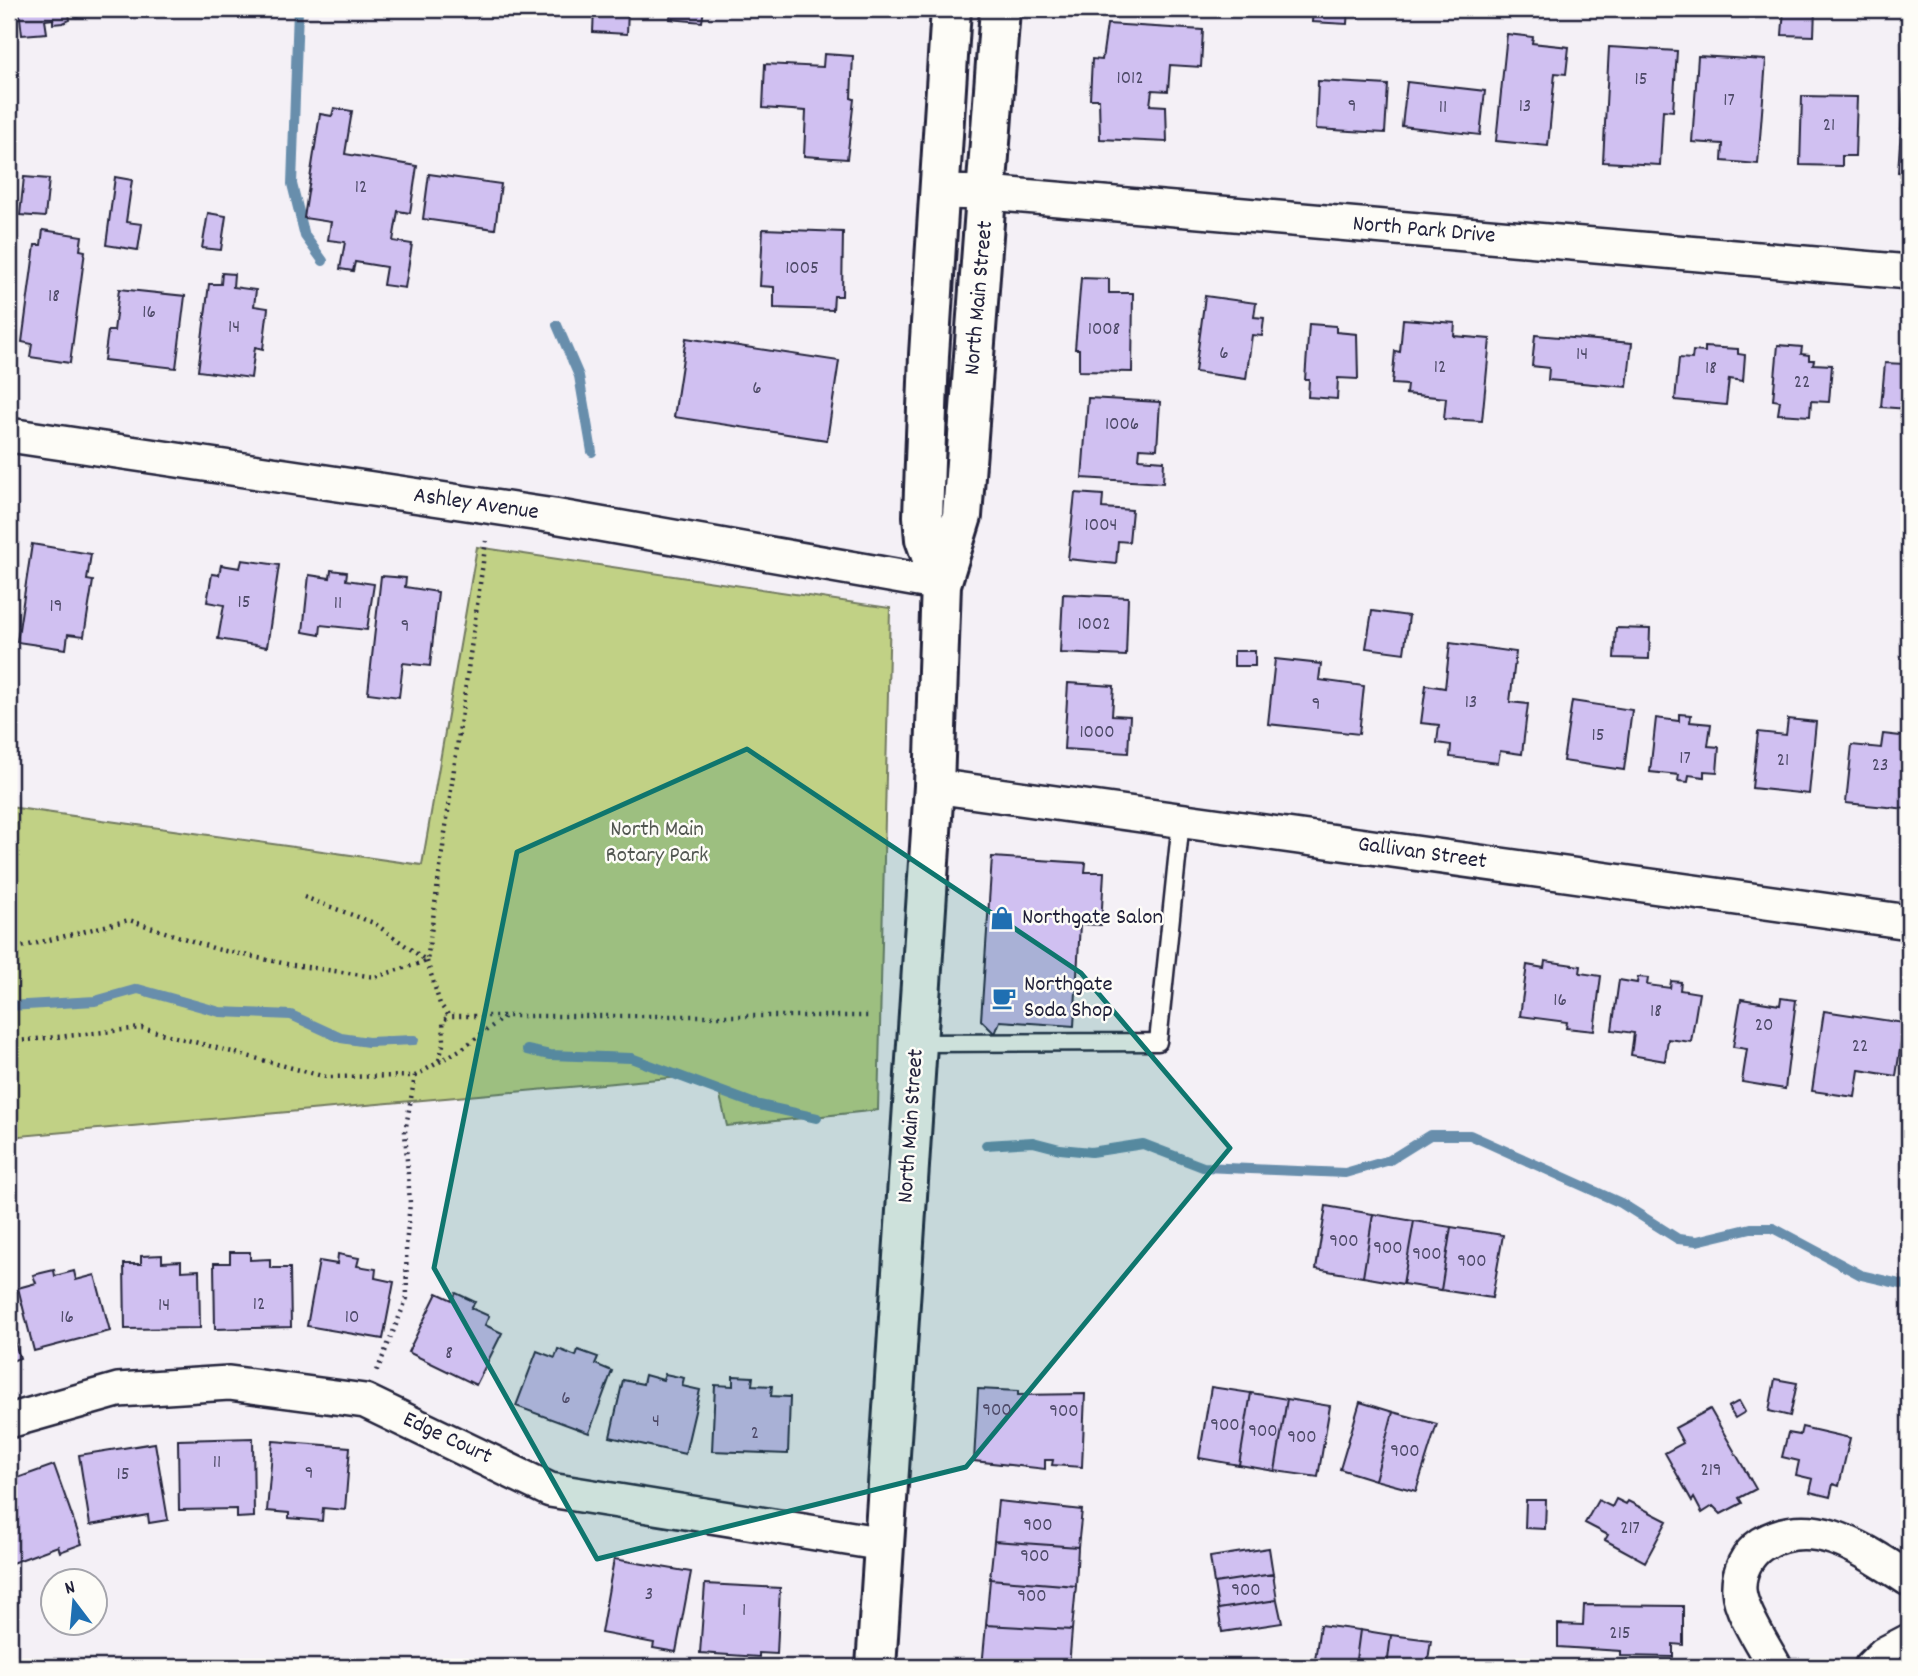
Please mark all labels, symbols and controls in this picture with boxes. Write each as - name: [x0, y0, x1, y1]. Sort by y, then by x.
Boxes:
- house number: 1012: [1117, 66, 1143, 93]
- house number: 15: [1635, 67, 1647, 94]
- house number: 17: [1723, 88, 1735, 115]
- house number: 9: [1348, 94, 1356, 121]
- house number: 13: [1519, 94, 1531, 121]
- house number: 11: [1439, 95, 1447, 122]
- house number: 21: [1823, 113, 1835, 140]
- house number: 12: [355, 175, 367, 202]
- street label: North Park Drive: [1351, 208, 1497, 254]
- street label: North Main Street: [957, 220, 1003, 376]
- house number: 1005: [785, 256, 819, 283]
- house number: 18: [48, 284, 60, 311]
- house number: 16: [142, 300, 156, 327]
- house number: 14: [228, 315, 240, 342]
- house number: 1008: [1088, 317, 1120, 344]
- house number: 6: [1219, 341, 1229, 368]
- house number: 14: [1576, 342, 1588, 369]
- house number: 12: [1434, 355, 1446, 382]
- house number: 18: [1705, 356, 1717, 383]
- house number: 22: [1794, 370, 1810, 397]
- house number: 6: [752, 376, 762, 403]
- house number: 1006: [1105, 412, 1139, 439]
- street label: Ashley Avenue: [411, 480, 541, 530]
- house number: 1004: [1085, 513, 1117, 540]
- house number: 15: [238, 590, 250, 617]
- house number: 11: [334, 591, 342, 618]
- house number: 19: [50, 594, 62, 621]
- house number: 1002: [1077, 612, 1111, 639]
- house number: 9: [401, 614, 409, 641]
- house number: 13: [1465, 690, 1477, 717]
- house number: 9: [1312, 692, 1320, 719]
- house number: 1000: [1079, 720, 1115, 747]
- house number: 15: [1592, 723, 1604, 750]
- house number: 17: [1679, 746, 1691, 773]
- house number: 21: [1777, 748, 1789, 775]
- house number: 23: [1872, 753, 1888, 780]
- park label: North Main Rotary Park: [605, 814, 709, 873]
- street label: Gallivan Street: [1355, 829, 1489, 879]
- place label: Northgate Salon: [1022, 902, 1163, 935]
- shop icon: Northgate Salon: [988, 904, 1016, 932]
- place label: Northgate Soda Shop: [1024, 969, 1113, 1028]
- cafe icon: Northgate Soda Shop: [990, 984, 1018, 1012]
- house number: 16: [1553, 988, 1567, 1015]
- house number: 18: [1650, 999, 1662, 1026]
- house number: 20: [1755, 1013, 1773, 1040]
- house number: 22: [1852, 1034, 1868, 1061]
- street label: North Main Street: [890, 1048, 934, 1204]
- house number: 900: [1329, 1229, 1359, 1256]
- house number: 900: [1373, 1236, 1403, 1263]
- house number: 900: [1412, 1242, 1442, 1269]
- house number: 900: [1457, 1249, 1487, 1276]
- house number: 12: [253, 1292, 265, 1319]
- house number: 14: [158, 1293, 170, 1320]
- house number: 16: [60, 1305, 74, 1332]
- house number: 10: [345, 1305, 359, 1332]
- house number: 8: [445, 1341, 453, 1368]
- house number: 6: [561, 1386, 571, 1413]
- house number: 900: [982, 1398, 1012, 1425]
- house number: 900: [1049, 1399, 1079, 1426]
- street label: Edge Court: [397, 1404, 497, 1474]
- house number: 4: [652, 1409, 660, 1436]
- house number: 900: [1210, 1413, 1240, 1440]
- house number: 900: [1248, 1419, 1278, 1446]
- house number: 2: [751, 1421, 759, 1448]
- house number: 900: [1287, 1425, 1317, 1452]
- house number: 900: [1390, 1439, 1420, 1466]
- house number: 11: [213, 1450, 221, 1477]
- house number: 219: [1700, 1458, 1722, 1485]
- house number: 9: [305, 1461, 313, 1488]
- house number: 15: [117, 1462, 129, 1489]
- house number: 900: [1023, 1513, 1053, 1540]
- house number: 217: [1620, 1516, 1640, 1543]
- house number: 900: [1020, 1544, 1050, 1571]
- north arrow: [38, 1568, 108, 1638]
- text: N: [62, 1575, 79, 1603]
- house number: 900: [1231, 1578, 1261, 1605]
- house number: 3: [645, 1582, 653, 1609]
- house number: 900: [1017, 1584, 1047, 1611]
- house number: 1: [742, 1598, 746, 1625]
- house number: 215: [1609, 1621, 1631, 1648]

